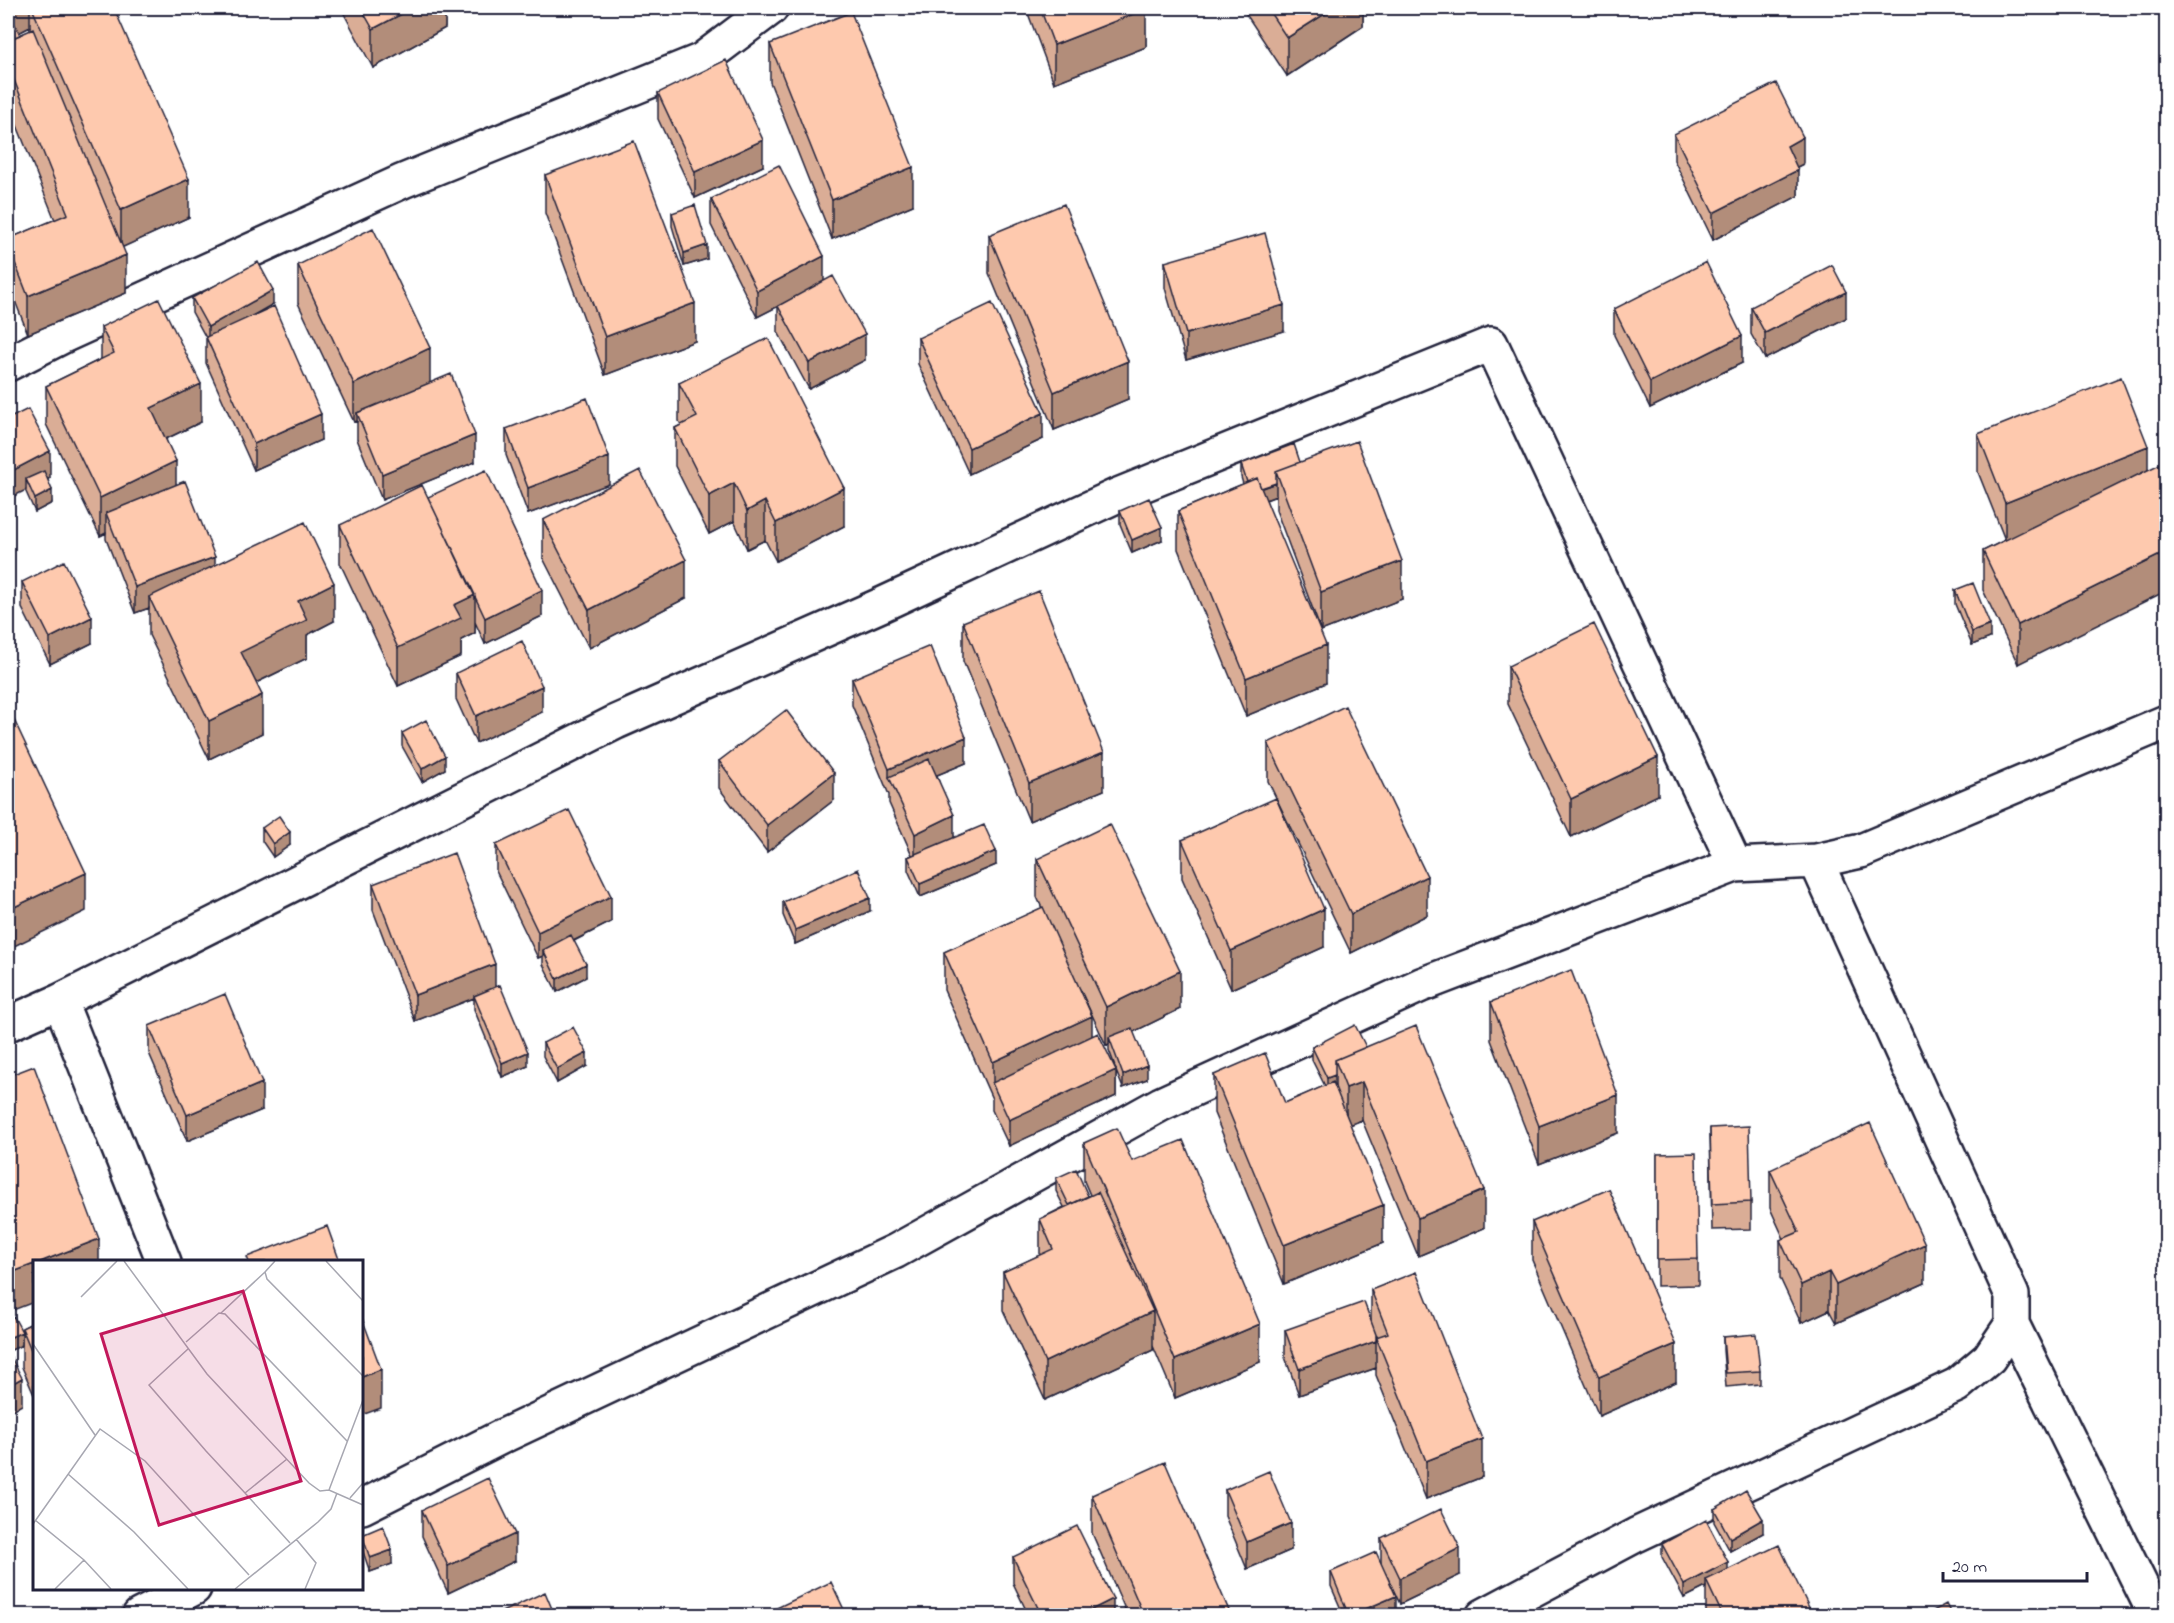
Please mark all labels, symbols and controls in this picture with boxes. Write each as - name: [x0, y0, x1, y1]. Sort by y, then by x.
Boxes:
- inset map: [33, 1260, 363, 1590]
- scale bar: [1943, 1545, 2087, 1583]
- text: 20 m: [1952, 1555, 1987, 1581]

